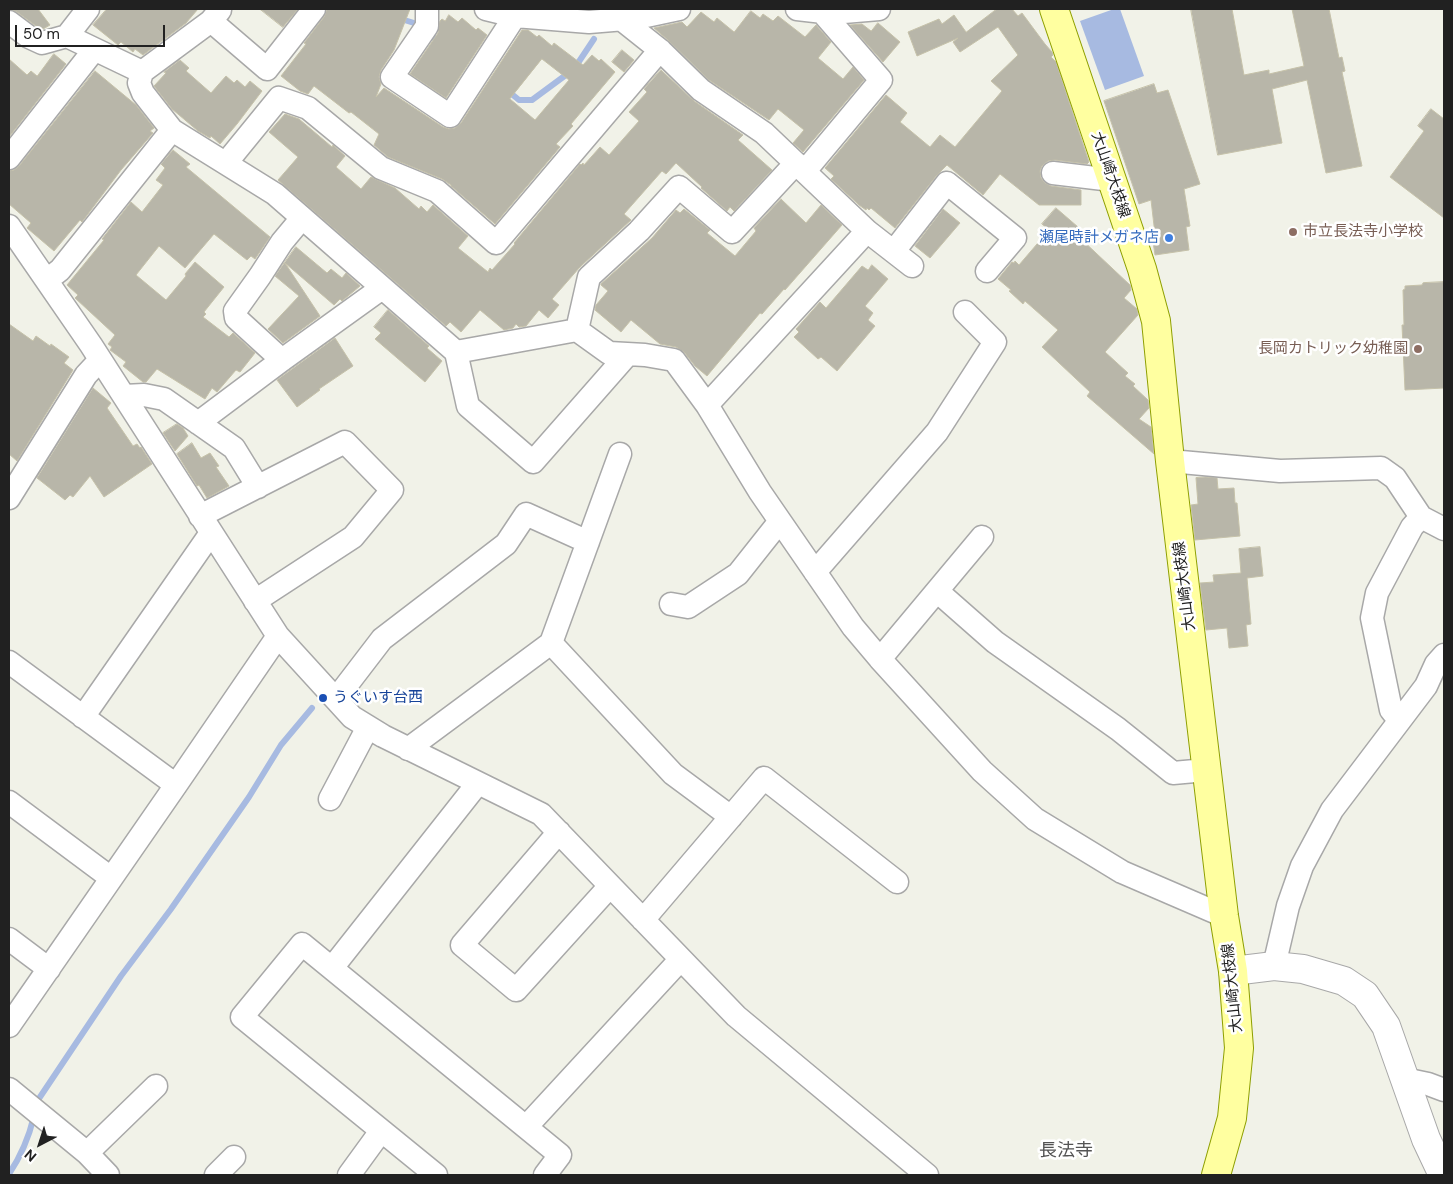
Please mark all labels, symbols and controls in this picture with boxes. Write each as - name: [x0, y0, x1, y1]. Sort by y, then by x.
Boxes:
- scale bar: [18, 15, 168, 47]
- text: 50 m: [23, 24, 60, 44]
- street label: 大山崎大枝線: [1087, 130, 1133, 220]
- place label: 市立長法寺小学校: [1303, 223, 1423, 241]
- marker: 市立長法寺小学校: [1287, 226, 1299, 238]
- place label: 瀬尾時計メガネ店: [1039, 229, 1159, 247]
- marker: 瀬尾時計メガネ店: [1163, 232, 1175, 244]
- place label: 長岡カトリック幼稚園: [1258, 340, 1408, 358]
- marker: 長岡カトリック幼稚園: [1412, 343, 1424, 355]
- street label: 大山崎大枝線: [1171, 540, 1199, 632]
- place label: うぐいす台西: [333, 689, 423, 707]
- marker: うぐいす台西: [317, 692, 329, 704]
- street label: 大山崎大枝線: [1219, 942, 1247, 1034]
- north arrow: [15, 1119, 65, 1169]
- district label: 長法寺: [1039, 1140, 1093, 1162]
- text: N: [21, 1145, 40, 1166]

